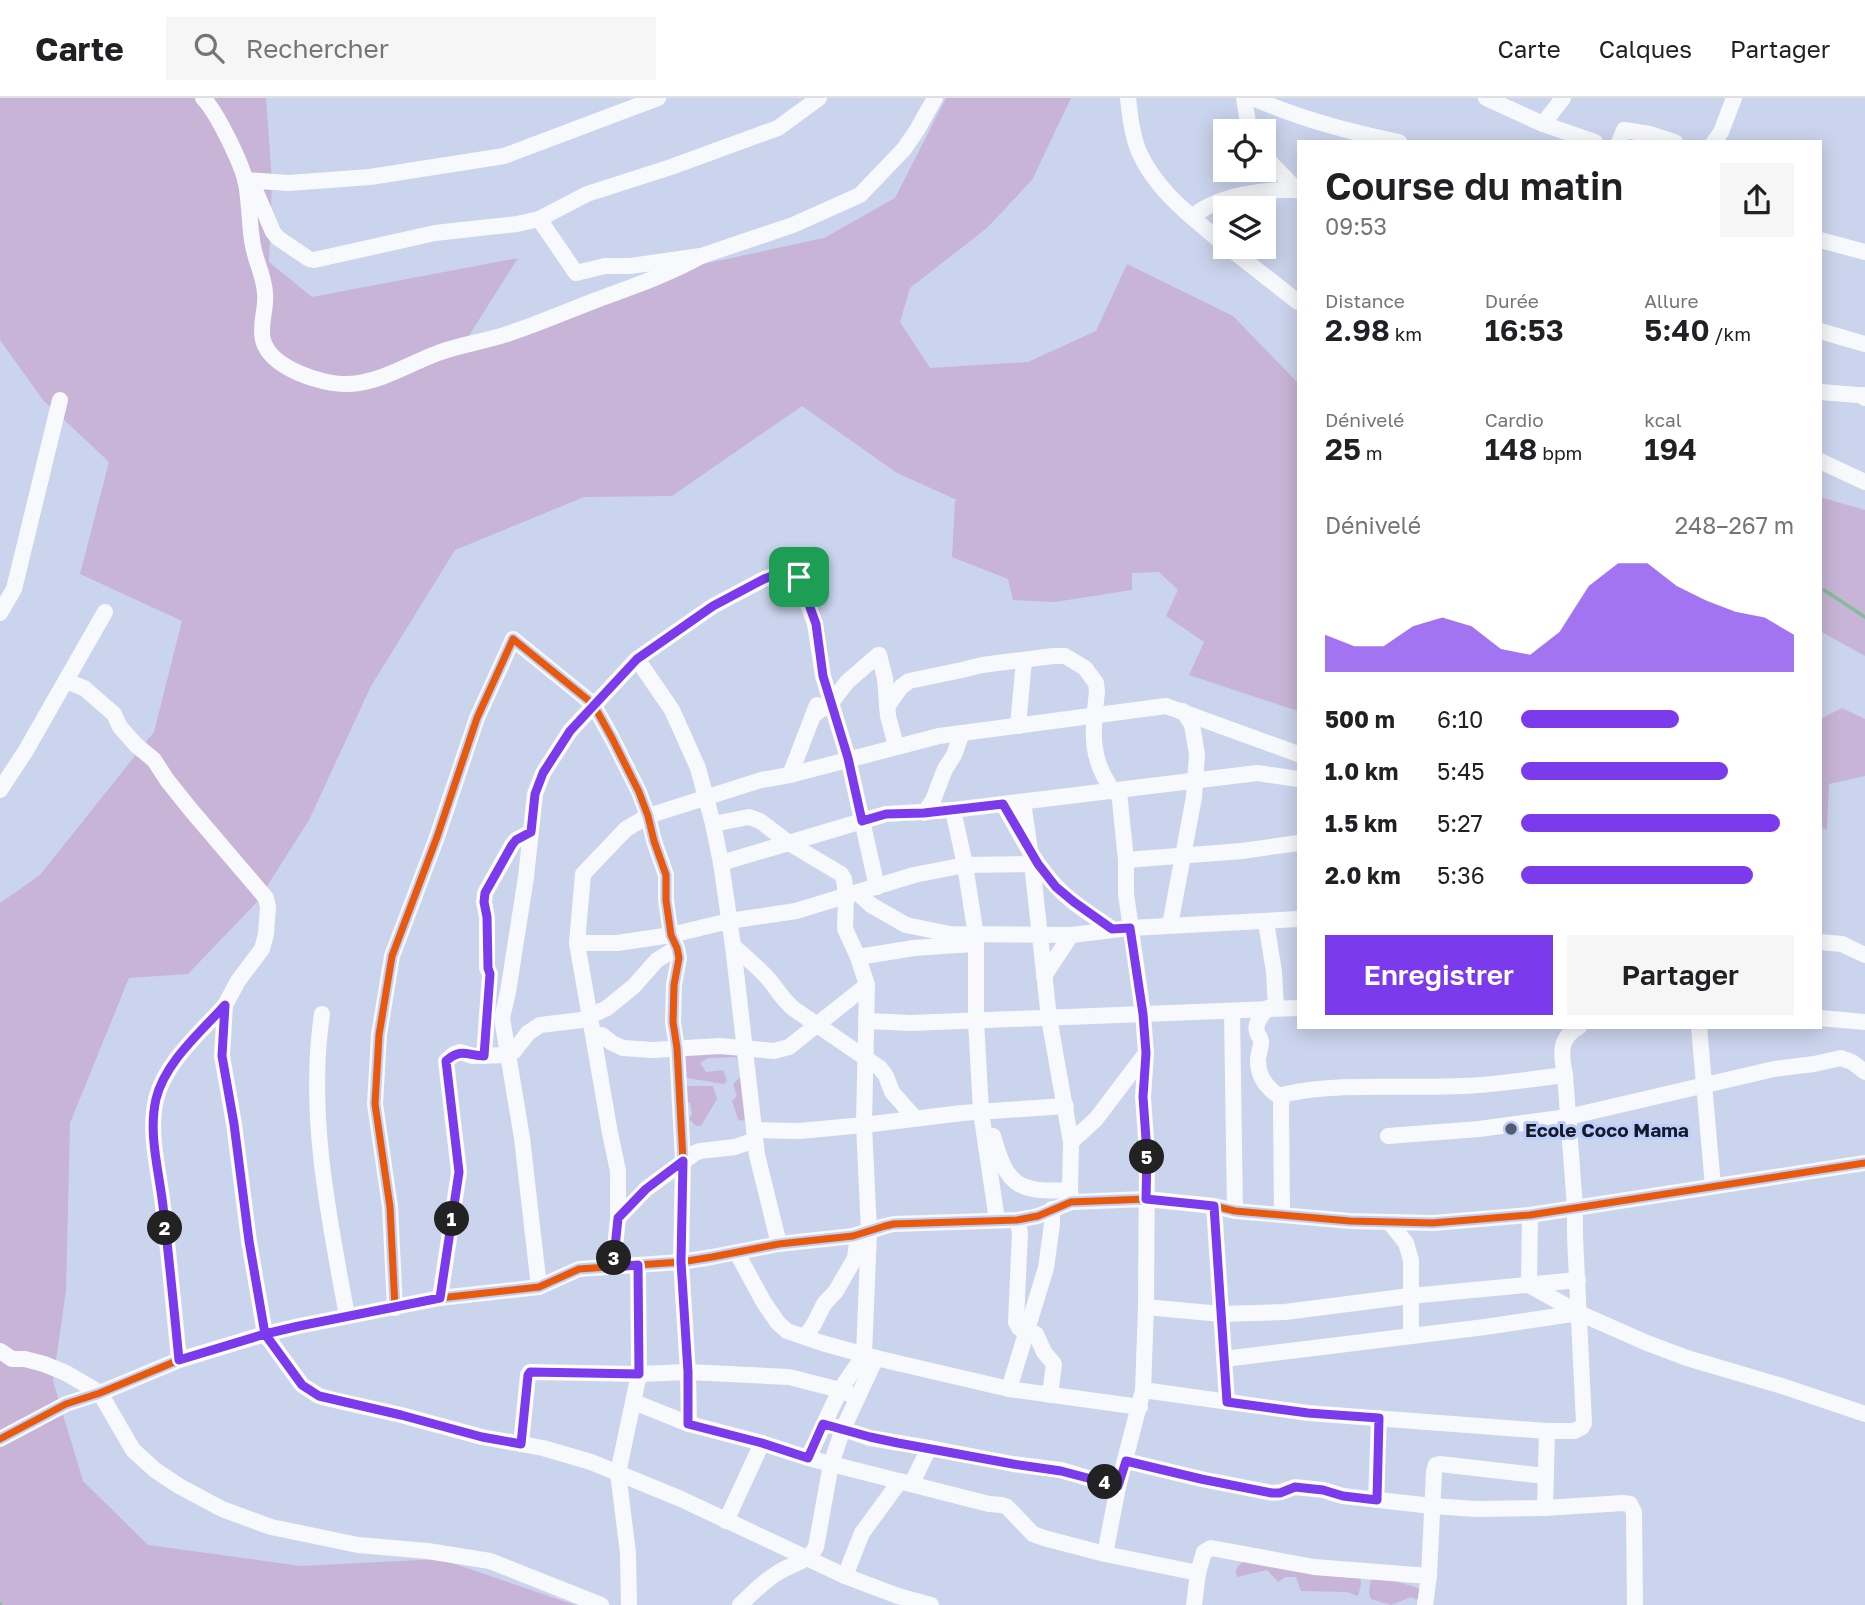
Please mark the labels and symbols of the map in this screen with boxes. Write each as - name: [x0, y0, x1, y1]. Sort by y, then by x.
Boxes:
- pin: [769, 547, 829, 607]
- place label: Ecole Coco Mama: [1525, 1118, 1689, 1141]
- marker: Ecole Coco Mama: [1503, 1121, 1519, 1137]
- pin: 5: [1130, 1140, 1164, 1174]
- pin: 1: [434, 1202, 470, 1236]
- pin: 2: [148, 1210, 182, 1246]
- pin: 3: [596, 1240, 632, 1276]
- pin: 4: [1088, 1464, 1122, 1500]

